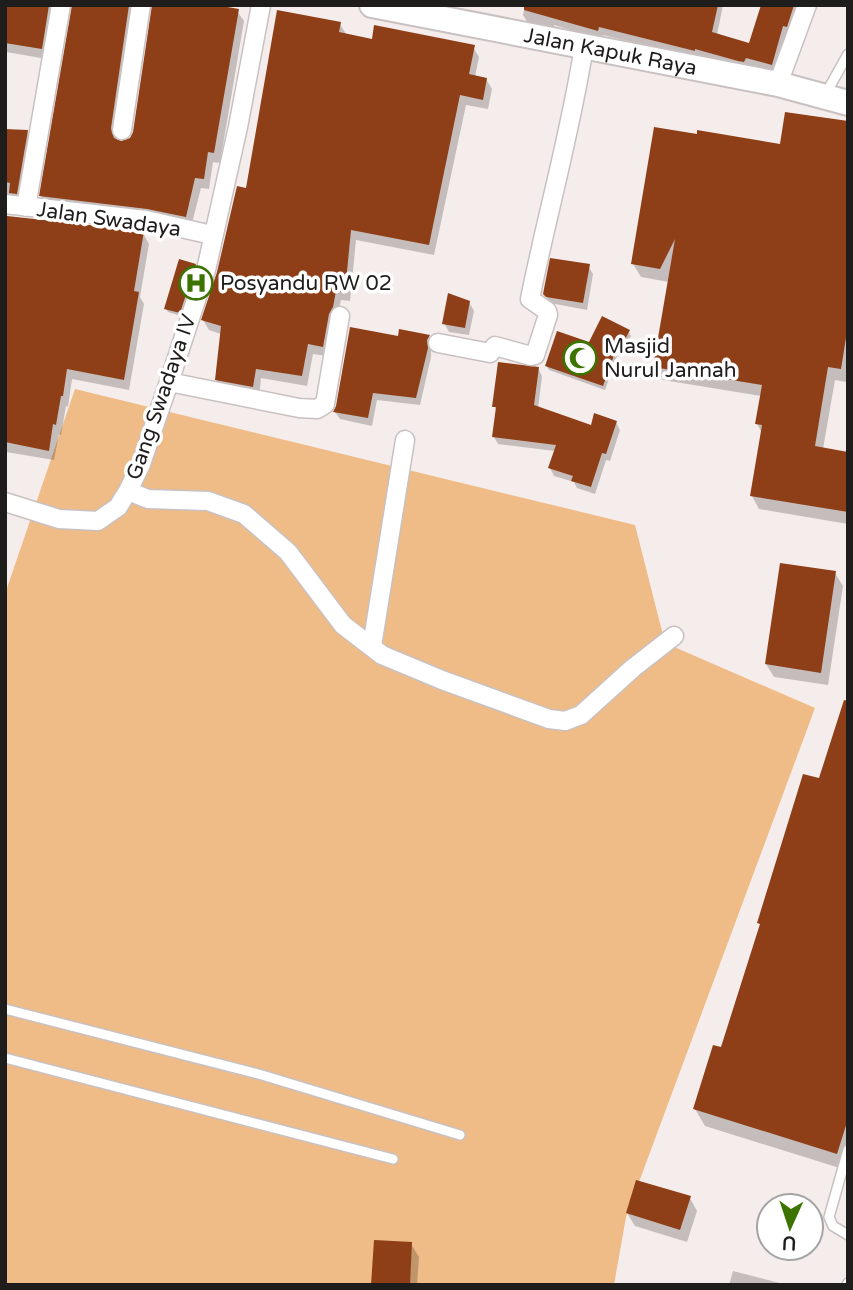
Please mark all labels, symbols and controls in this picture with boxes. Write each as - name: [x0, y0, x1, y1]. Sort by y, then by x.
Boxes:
- street label: Jalan Kapuk Raya: [522, 23, 699, 81]
- street label: Jalan Swadaya: [35, 197, 183, 242]
- hospital icon: Posyandu RW 02: [177, 264, 215, 302]
- place label: Posyandu RW 02: [220, 271, 392, 296]
- street label: Gang Swadaya IV: [121, 311, 202, 483]
- place label: Masjid Nurul Jannah: [604, 334, 737, 383]
- mosque icon: Masjid Nurul Jannah: [561, 339, 599, 377]
- north arrow: [755, 1192, 825, 1262]
- text: U: [781, 1232, 797, 1254]

